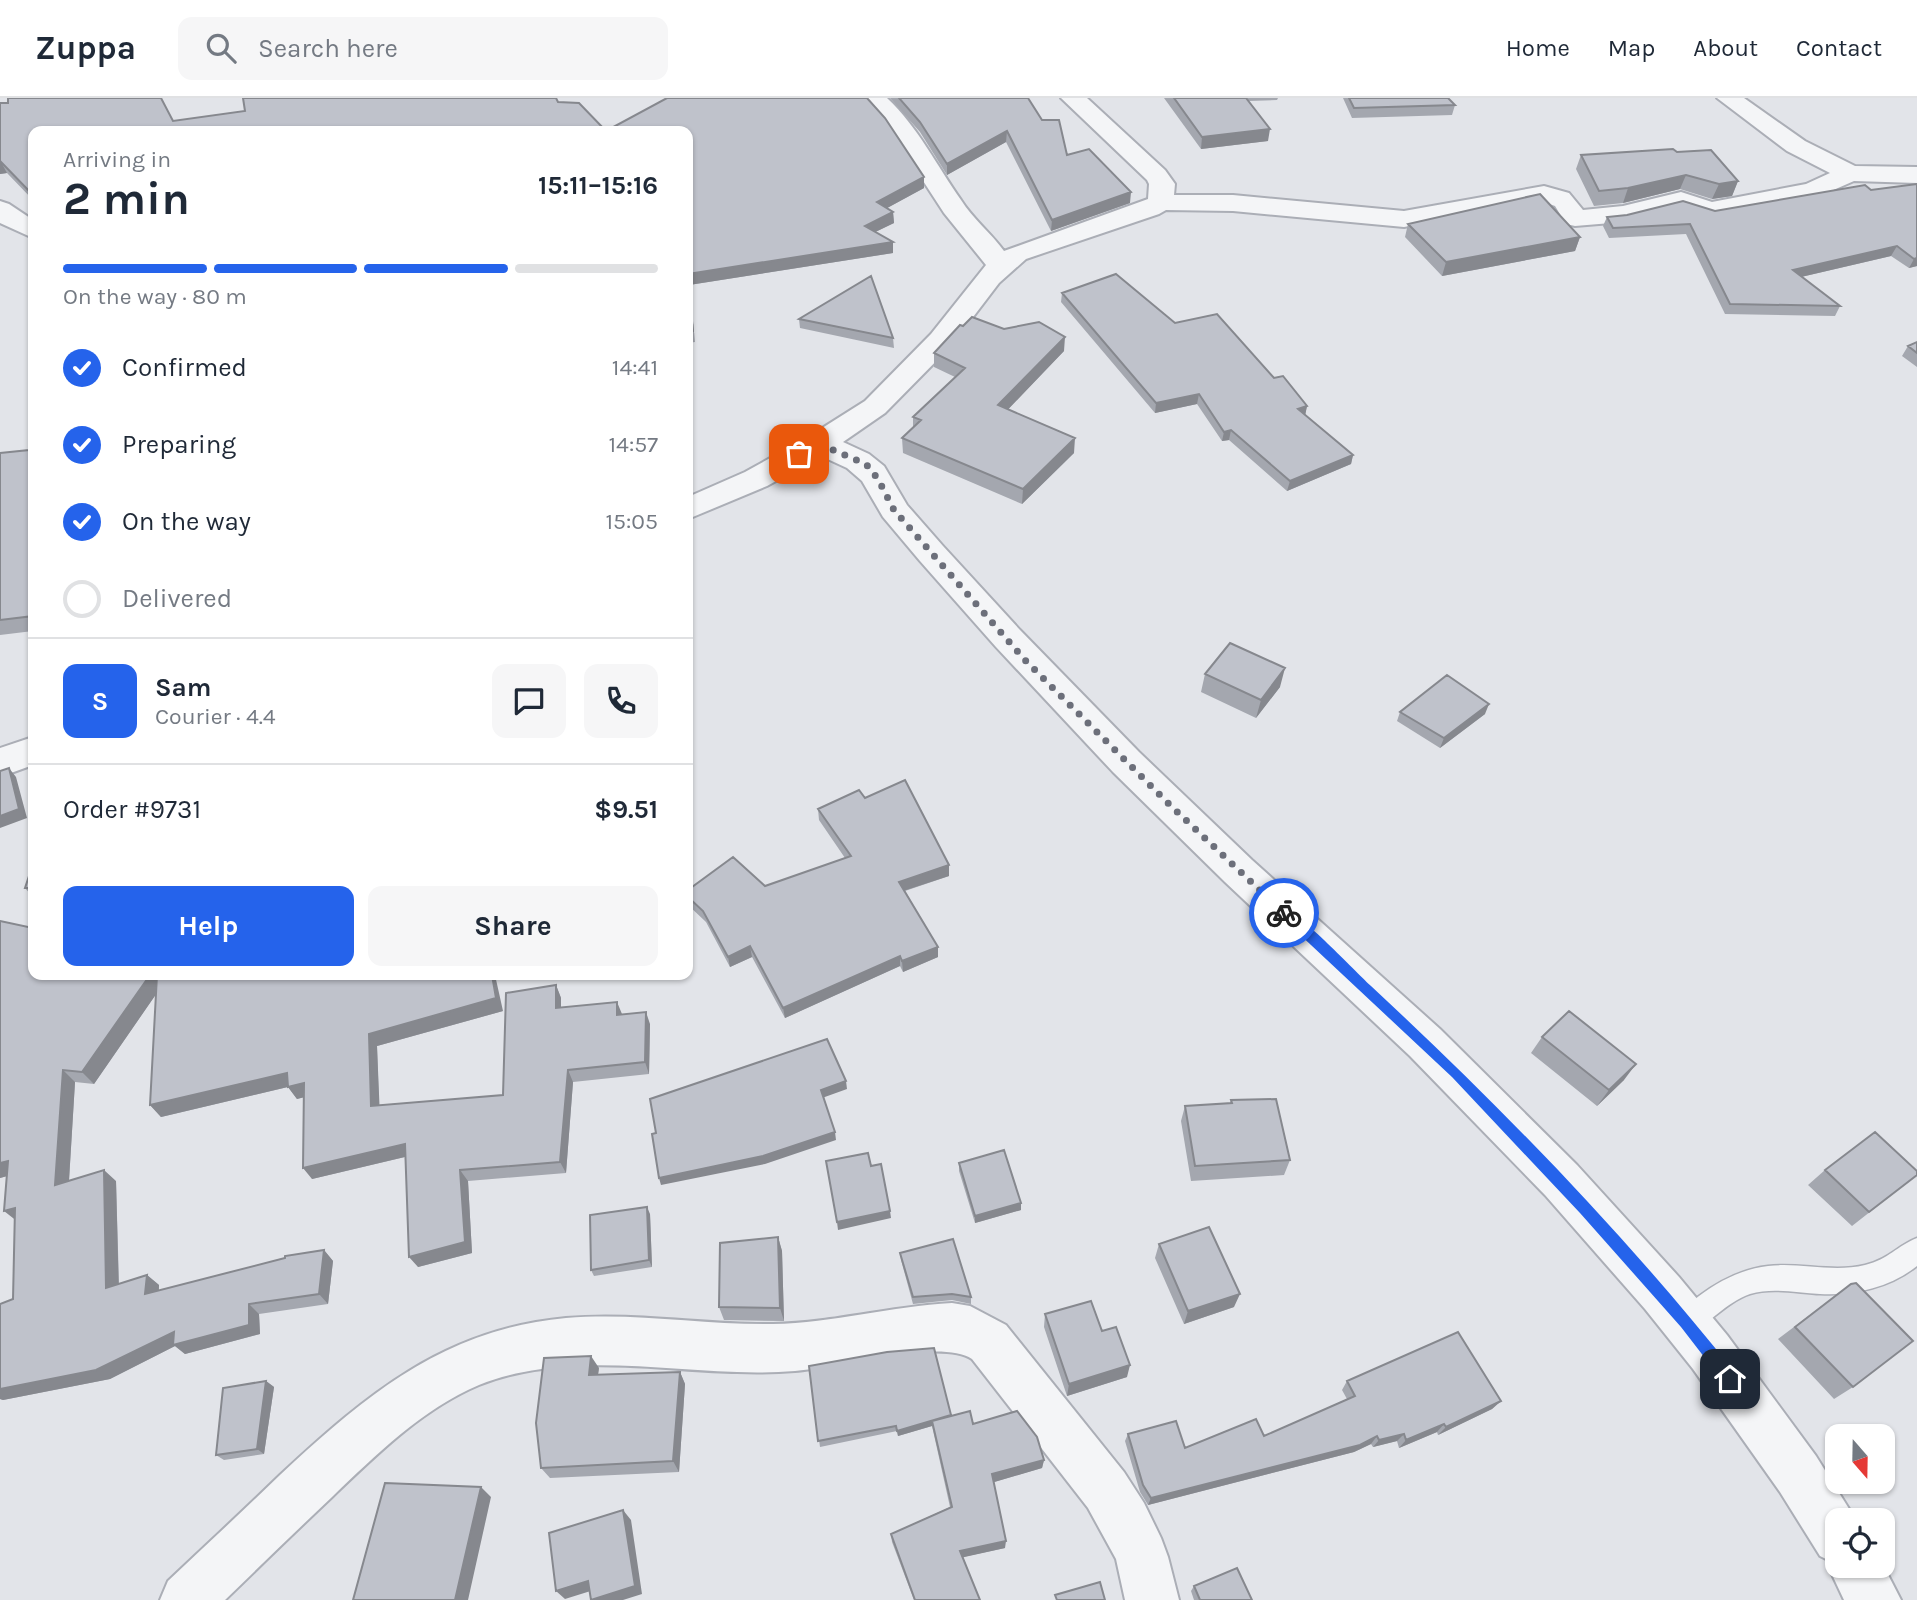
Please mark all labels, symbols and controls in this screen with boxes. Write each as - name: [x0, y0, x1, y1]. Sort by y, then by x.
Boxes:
- search box: [178, 17, 668, 80]
- text: Zuppa: [35, 29, 136, 67]
- icon: search: [202, 29, 240, 67]
- text: Search here: [258, 33, 398, 64]
- text: Home: [1506, 34, 1570, 62]
- text: Map: [1608, 34, 1655, 62]
- text: About: [1693, 34, 1758, 62]
- text: Contact: [1796, 34, 1882, 62]
- text: Arriving in: [63, 146, 171, 173]
- text: 15:11–15:16: [538, 170, 658, 201]
- text: 2 min: [63, 172, 190, 226]
- text: On the way · 80 m: [63, 283, 247, 310]
- icon: check: [63, 349, 101, 387]
- text: Confirmed: [122, 352, 247, 383]
- text: 14:41: [612, 354, 658, 381]
- pin: [769, 424, 829, 484]
- icon: check: [63, 426, 101, 464]
- text: Preparing: [122, 429, 236, 460]
- text: 14:57: [608, 431, 658, 458]
- icon: bag: [780, 435, 818, 473]
- icon: check: [63, 503, 101, 541]
- text: On the way: [122, 506, 251, 537]
- text: 15:05: [605, 508, 658, 535]
- text: Delivered: [122, 583, 232, 614]
- button: chat: [492, 664, 566, 738]
- button: phone: [584, 664, 658, 738]
- text: Sam: [155, 672, 211, 703]
- text: S: [92, 686, 108, 717]
- text: Courier · 4.4: [155, 703, 276, 730]
- text: Order #9731: [63, 794, 201, 825]
- text: $9.51: [594, 794, 658, 825]
- courier: [1249, 878, 1319, 948]
- button: Help: [63, 886, 354, 966]
- button: Share: [368, 886, 658, 966]
- icon: bike: [1265, 894, 1303, 932]
- pin: [1700, 1349, 1760, 1409]
- icon: home: [1711, 1360, 1749, 1398]
- north arrow: [1825, 1424, 1895, 1494]
- map controls: [1825, 1424, 1895, 1578]
- button: locate: [1825, 1508, 1895, 1578]

